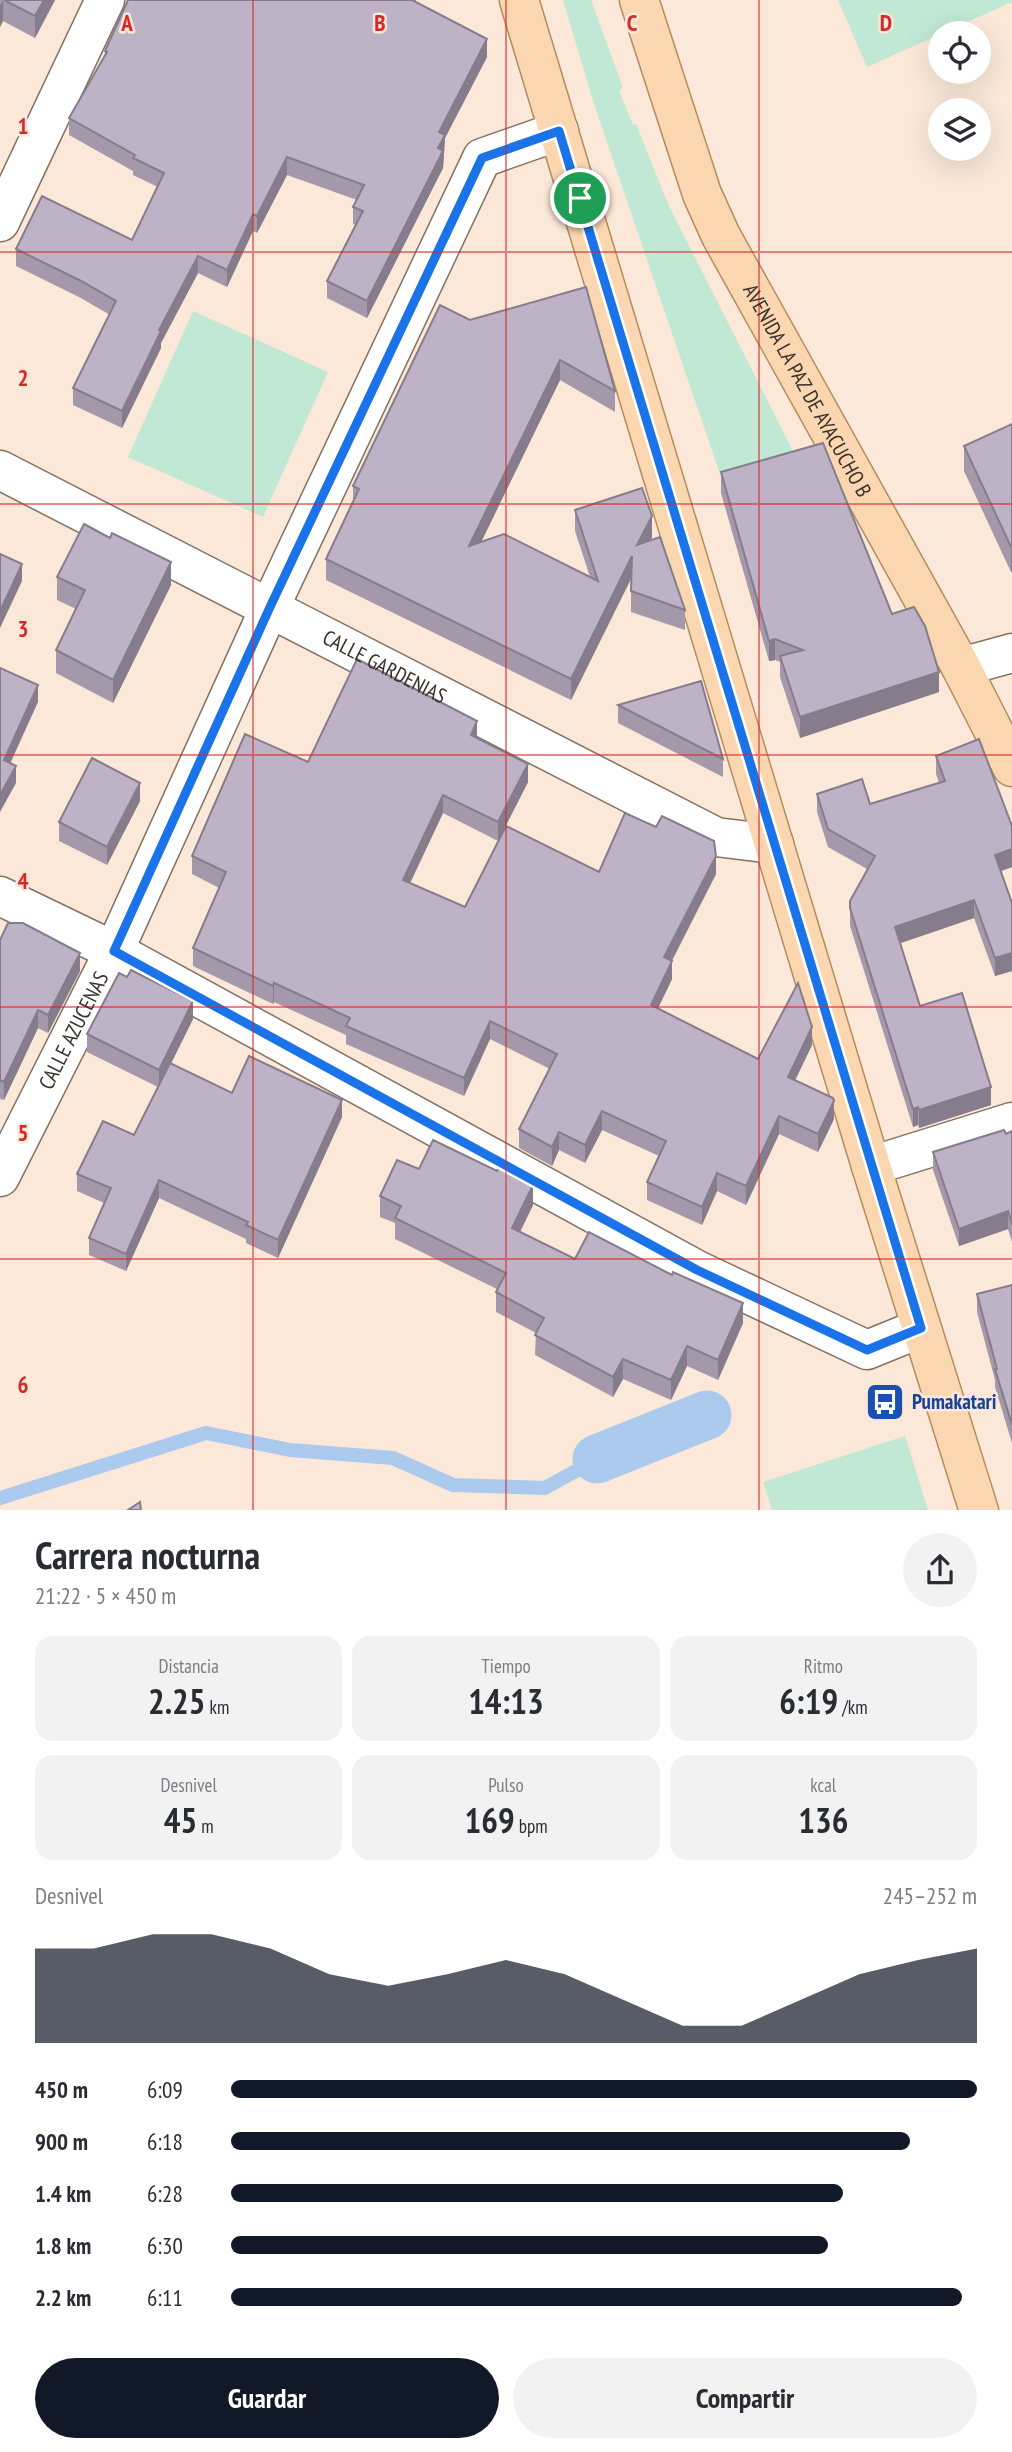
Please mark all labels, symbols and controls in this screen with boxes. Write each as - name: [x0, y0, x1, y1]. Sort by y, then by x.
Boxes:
- text: A: [120, 8, 133, 37]
- text: B: [374, 8, 386, 37]
- text: C: [627, 8, 638, 37]
- text: D: [880, 8, 892, 37]
- map controls: [928, 21, 991, 161]
- button: locate: [928, 21, 991, 84]
- button: layers: [928, 98, 991, 161]
- text: 1: [18, 111, 29, 140]
- pin: [550, 168, 610, 228]
- icon: arrive: [561, 179, 599, 217]
- street label: AVENIDA LA PAZ DE AYACUCHO B: [737, 279, 878, 502]
- text: 2: [18, 363, 29, 392]
- text: 3: [18, 614, 29, 643]
- street label: CALLE GARDENIAS: [318, 624, 451, 710]
- text: 4: [18, 866, 29, 895]
- street label: CALLE AZUCENAS: [33, 967, 114, 1094]
- text: 5: [18, 1118, 29, 1147]
- text: 6: [18, 1370, 29, 1399]
- bus stop icon: Pumakatari: [864, 1381, 906, 1423]
- place label: Pumakatari: [912, 1388, 996, 1415]
- text: Carrera nocturna: [35, 1530, 260, 1579]
- button: share: [903, 1533, 977, 1607]
- text: 21:22 · 5 × 450 m: [35, 1581, 176, 1610]
- text: Distancia: [159, 1654, 219, 1678]
- text: Tiempo: [481, 1654, 531, 1678]
- text: Ritmo: [804, 1654, 843, 1678]
- text: 2.25: [148, 1678, 206, 1724]
- text: 14:13: [468, 1678, 544, 1724]
- text: 6:19: [779, 1678, 838, 1724]
- text: km: [206, 1695, 229, 1719]
- text: /km: [838, 1695, 868, 1719]
- text: Desnivel: [160, 1773, 217, 1797]
- text: Pulso: [488, 1773, 524, 1797]
- text: kcal: [810, 1773, 836, 1797]
- text: 45: [164, 1797, 197, 1843]
- text: 169: [464, 1797, 515, 1843]
- text: 136: [798, 1797, 848, 1843]
- text: m: [197, 1814, 214, 1838]
- text: bpm: [515, 1814, 548, 1838]
- text: Desnivel: [35, 1881, 103, 1910]
- text: 245–252 m: [883, 1881, 977, 1910]
- text: 450 m: [35, 2075, 88, 2104]
- text: 6:09: [147, 2075, 183, 2104]
- text: 900 m: [35, 2127, 88, 2156]
- text: 6:18: [147, 2127, 183, 2156]
- text: 1.4 km: [35, 2179, 91, 2208]
- text: 6:28: [147, 2179, 183, 2208]
- text: 1.8 km: [35, 2231, 91, 2260]
- text: 6:30: [147, 2231, 183, 2260]
- text: 2.2 km: [35, 2283, 91, 2312]
- text: 6:11: [147, 2283, 183, 2312]
- button: Guardar: [35, 2358, 499, 2438]
- button: Compartir: [513, 2358, 977, 2438]

